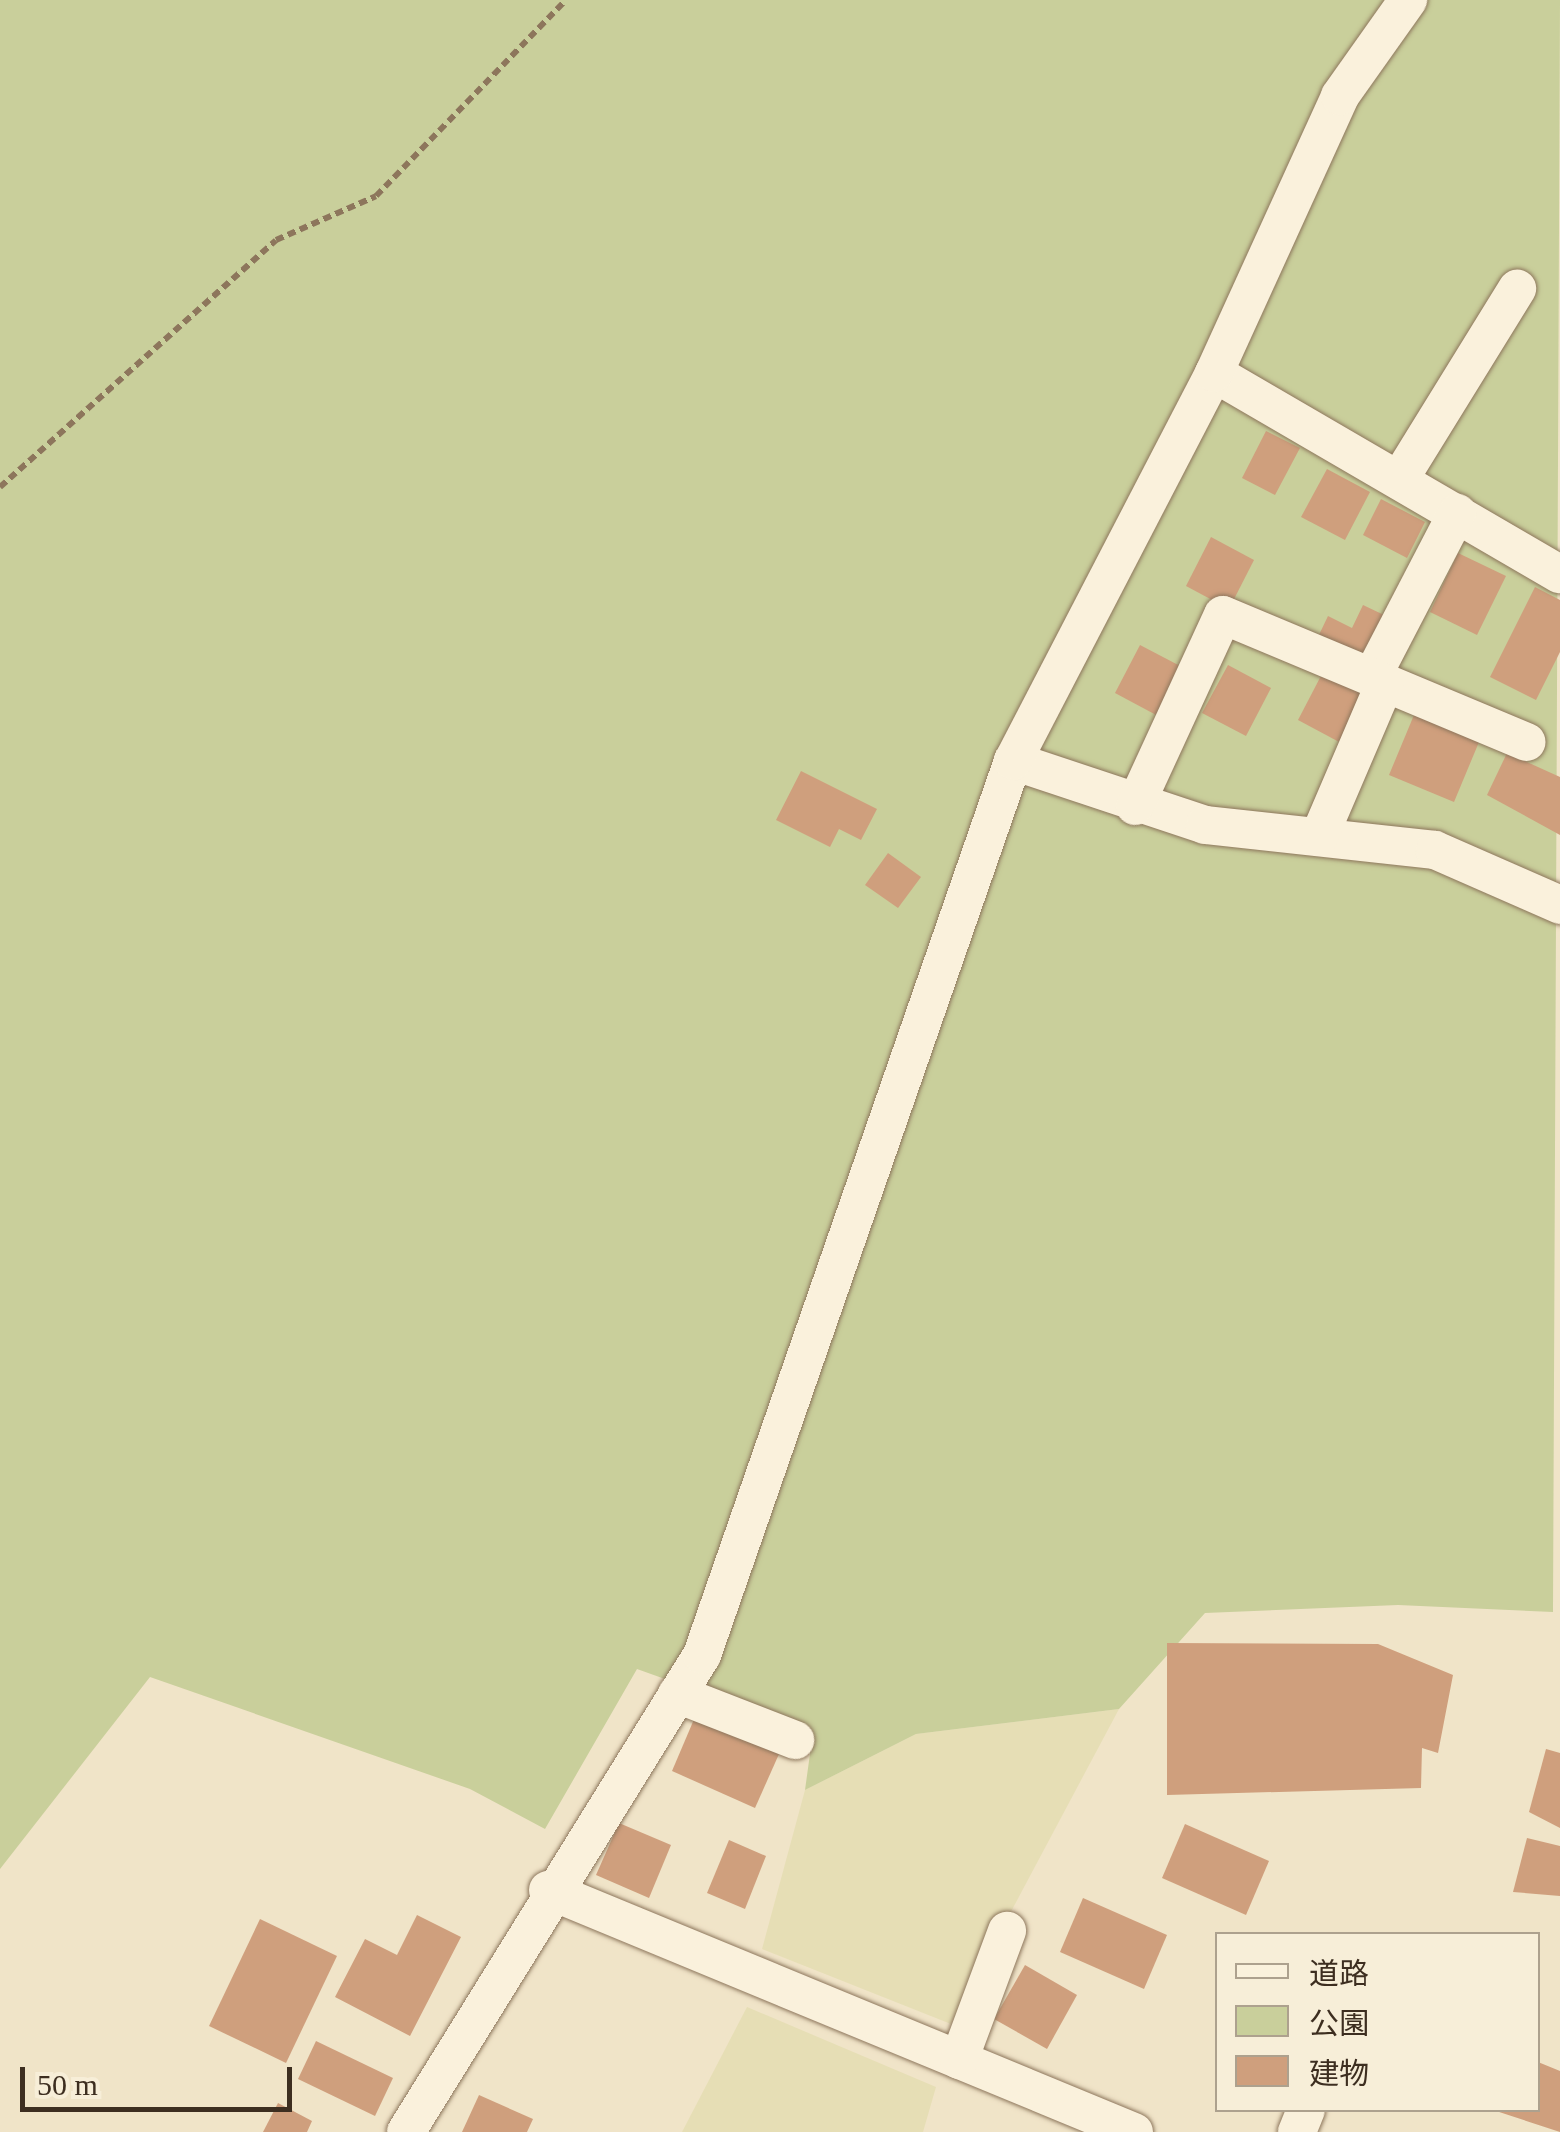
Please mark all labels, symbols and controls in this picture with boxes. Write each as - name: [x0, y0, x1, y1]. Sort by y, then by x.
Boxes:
- legend: [1215, 1932, 1540, 2112]
- text: 道路: [1309, 1957, 1369, 1990]
- text: 公園: [1309, 2007, 1369, 2040]
- scale bar: [25, 2047, 298, 2109]
- text: 建物: [1309, 2057, 1369, 2090]
- text: 50 m: [37, 2068, 98, 2101]

